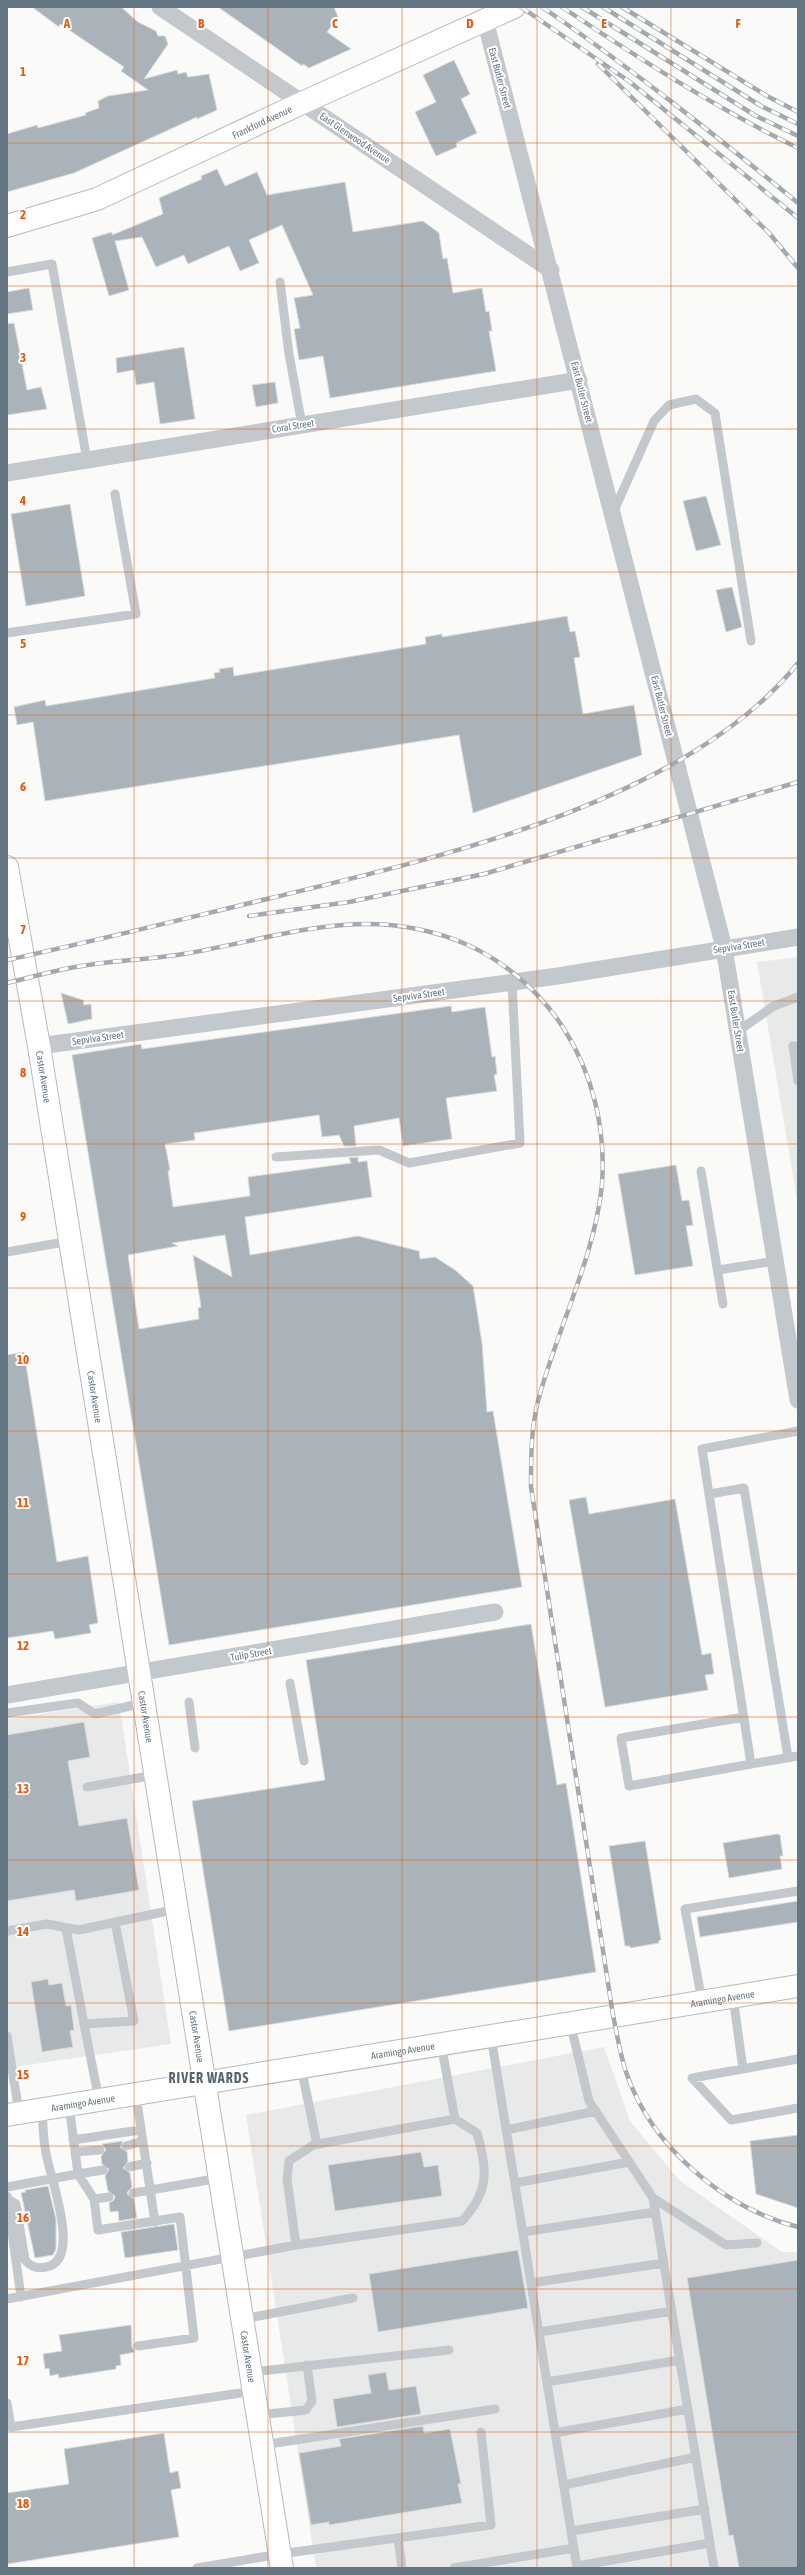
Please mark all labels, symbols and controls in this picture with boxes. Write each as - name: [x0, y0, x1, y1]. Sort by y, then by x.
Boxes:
- text: A: [63, 16, 71, 31]
- text: B: [198, 16, 205, 31]
- text: C: [332, 16, 338, 31]
- text: D: [466, 16, 474, 31]
- text: E: [601, 16, 607, 31]
- text: F: [735, 16, 741, 31]
- street label: East Butler Street: [487, 46, 513, 110]
- text: 1: [20, 64, 26, 79]
- street label: Frankford Avenue: [230, 103, 294, 141]
- street label: East Glenwood Avenue: [318, 110, 393, 166]
- text: 2: [20, 207, 26, 222]
- text: 3: [20, 350, 26, 365]
- street label: East Butler Street: [569, 360, 595, 424]
- street label: Coral Street: [271, 417, 315, 435]
- text: 4: [19, 493, 26, 508]
- text: 5: [20, 636, 26, 651]
- street label: East Butler Street: [649, 674, 675, 738]
- text: 6: [20, 779, 26, 794]
- text: 7: [20, 922, 26, 937]
- street label: Sepviva Street: [713, 936, 766, 955]
- street label: Sepviva Street: [393, 986, 446, 1004]
- street label: East Butler Street: [726, 989, 746, 1053]
- street label: Sepviva Street: [72, 1029, 125, 1047]
- street label: Castor Avenue: [34, 1050, 54, 1104]
- text: 8: [20, 1065, 26, 1080]
- text: 9: [20, 1209, 26, 1224]
- text: 10: [17, 1352, 29, 1367]
- street label: Castor Avenue: [85, 1370, 105, 1424]
- text: 11: [17, 1495, 29, 1510]
- text: 12: [17, 1638, 29, 1653]
- street label: Tulip Street: [229, 1645, 273, 1663]
- street label: Castor Avenue: [137, 1690, 156, 1744]
- text: 13: [17, 1781, 29, 1796]
- text: 14: [17, 1924, 29, 1939]
- street label: Aramingo Avenue: [690, 1988, 756, 2009]
- street label: Castor Avenue: [188, 2010, 207, 2064]
- street label: Aramingo Avenue: [370, 2040, 436, 2061]
- text: 15: [17, 2067, 29, 2082]
- district label: RIVER WARDS: [169, 2070, 249, 2086]
- street label: Aramingo Avenue: [50, 2092, 116, 2113]
- text: 16: [17, 2210, 29, 2225]
- street label: Castor Avenue: [239, 2330, 258, 2384]
- text: 17: [17, 2353, 29, 2368]
- text: 18: [17, 2496, 29, 2511]

